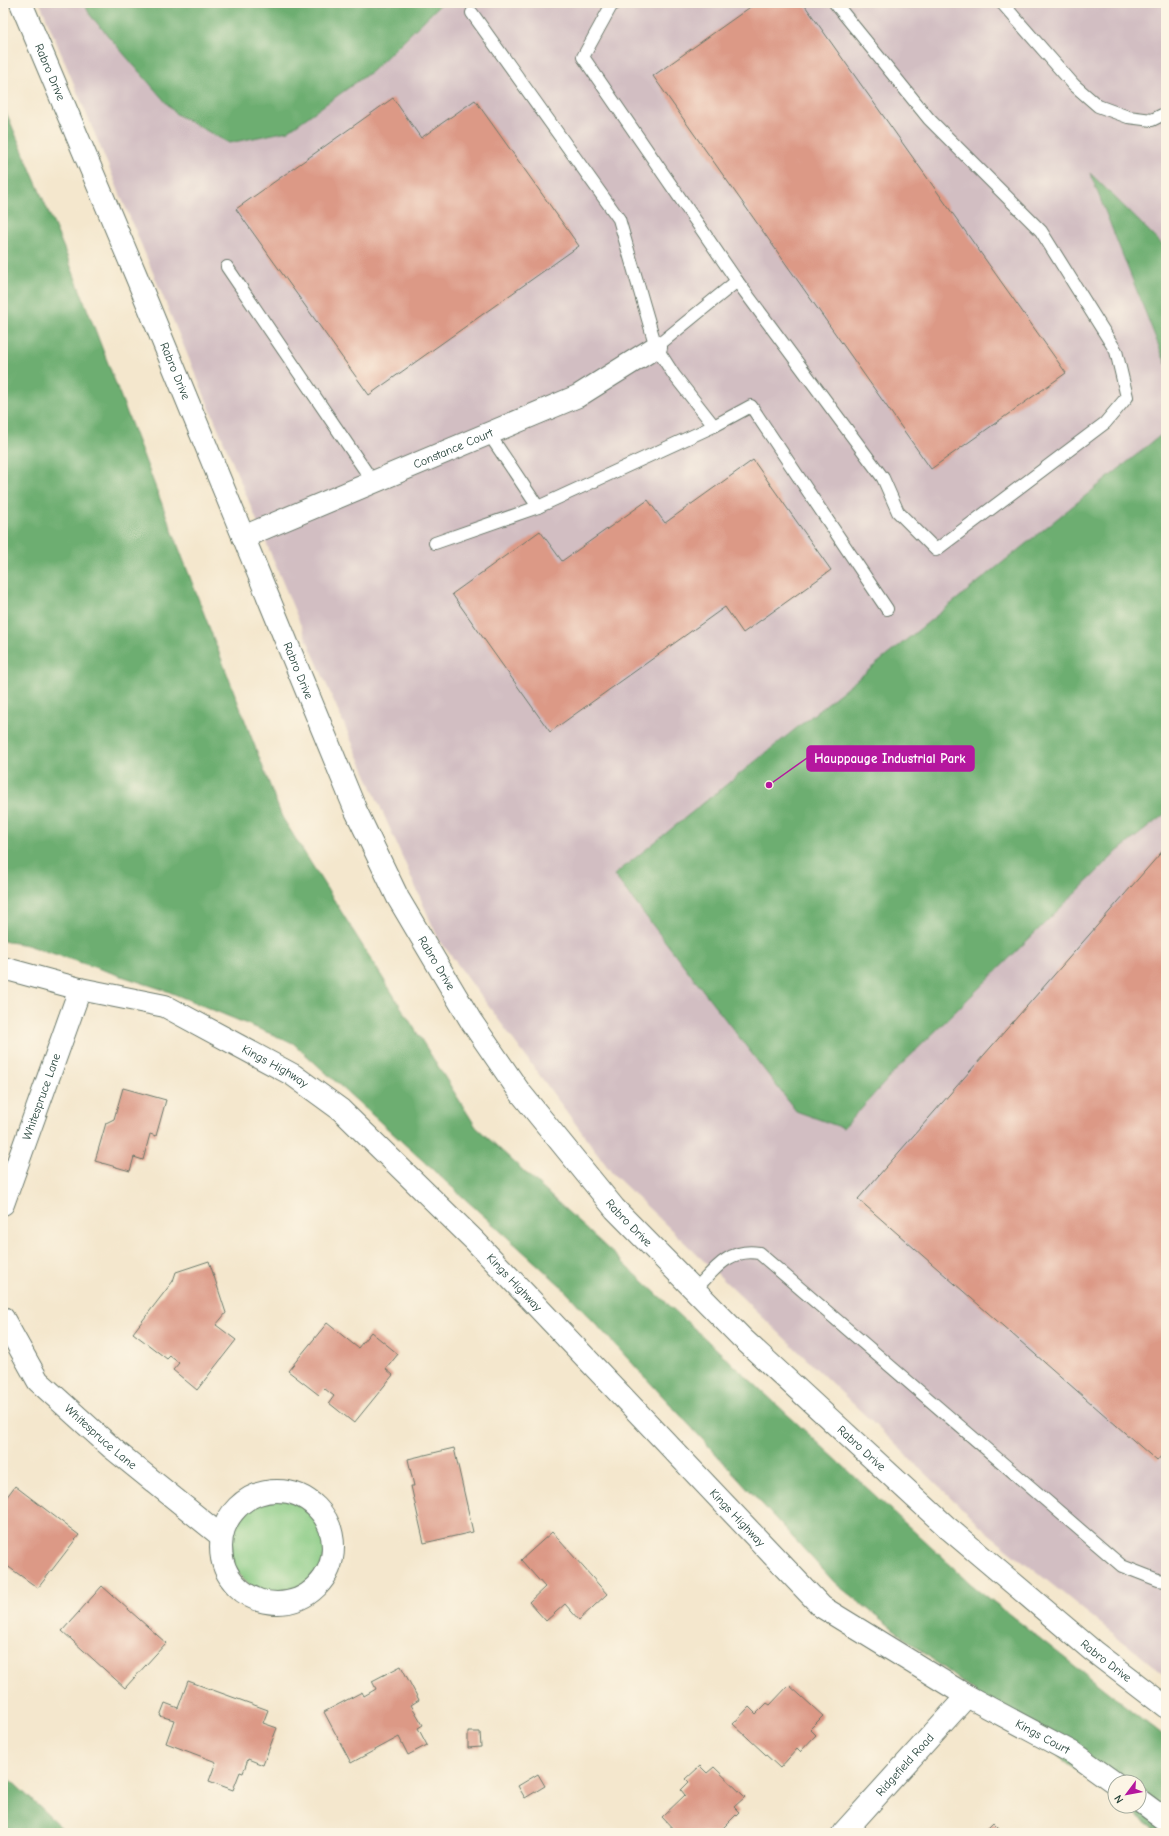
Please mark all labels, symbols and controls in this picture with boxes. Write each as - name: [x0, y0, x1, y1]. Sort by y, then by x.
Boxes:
- street label: Rabro Drive: [32, 42, 68, 103]
- street label: Rabro Drive: [157, 340, 193, 402]
- street label: Constance Court: [411, 425, 496, 472]
- street label: Rabro Drive: [280, 640, 316, 701]
- callout: Hauppauge Industrial Park: [807, 746, 974, 771]
- text: Hauppauge Industrial Park: [814, 751, 966, 766]
- street label: Rabro Drive: [415, 934, 458, 993]
- street label: Kings Highway: [239, 1042, 312, 1091]
- street label: Whitespruce Lane: [19, 1051, 63, 1142]
- street label: Rabro Drive: [603, 1196, 655, 1249]
- street label: Kings Highway: [484, 1251, 545, 1315]
- street label: Whitespruce Lane: [62, 1401, 140, 1472]
- street label: Rabro Drive: [835, 1423, 889, 1474]
- street label: Kings Highway: [707, 1486, 768, 1550]
- street label: Rabro Drive: [1078, 1637, 1134, 1685]
- street label: Kings Court: [1013, 1716, 1073, 1757]
- street label: Ridgefield Road: [873, 1731, 937, 1799]
- north arrow: [1107, 1774, 1147, 1814]
- text: N: [1112, 1793, 1126, 1806]

